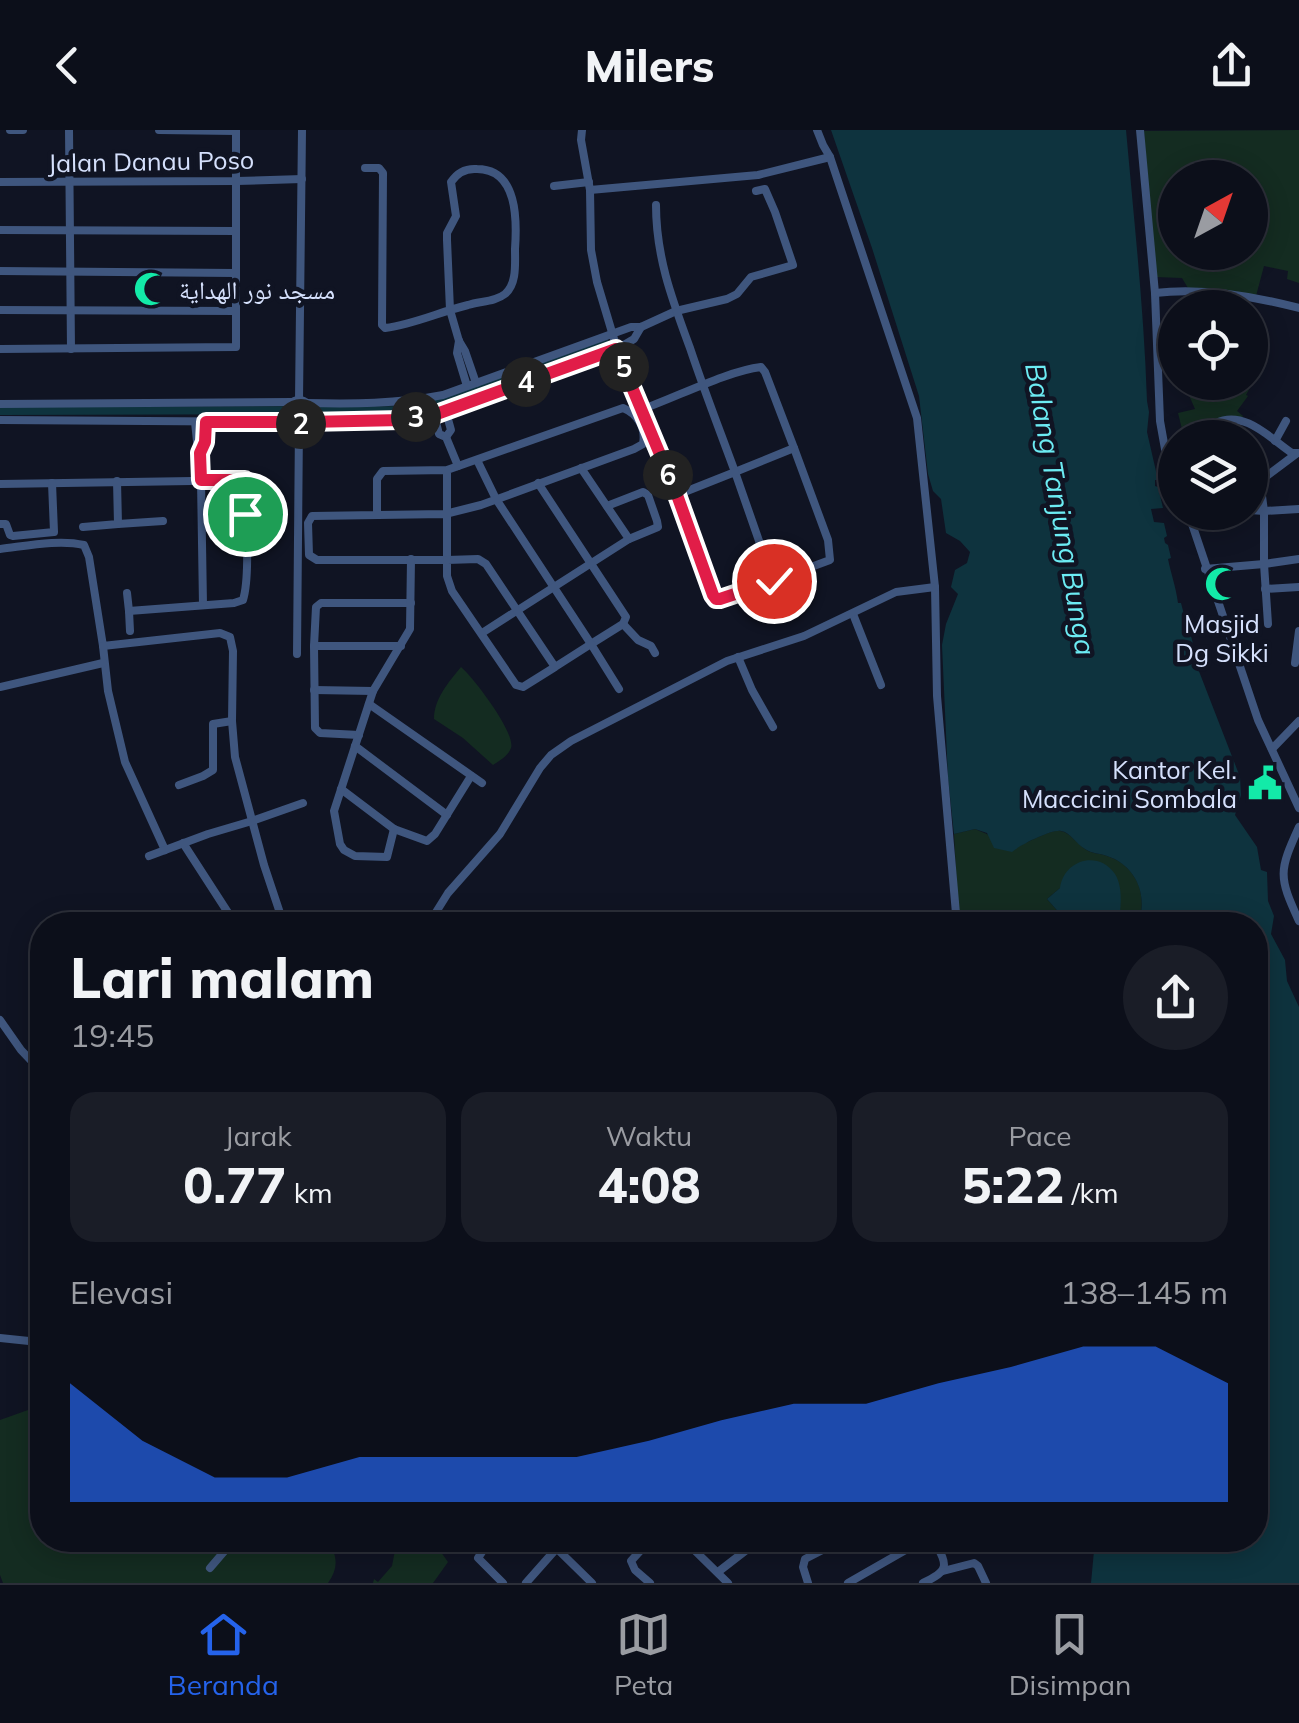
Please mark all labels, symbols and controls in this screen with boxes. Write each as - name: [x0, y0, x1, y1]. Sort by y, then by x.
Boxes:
- text: Milers: [585, 37, 714, 93]
- icon: back: [40, 38, 95, 93]
- icon: share: [1204, 38, 1259, 93]
- street label: Jalan Danau Poso: [48, 144, 254, 178]
- north arrow: [1158, 160, 1268, 270]
- map controls: [1158, 160, 1268, 530]
- mosque icon: مسجد نور الهداية: [132, 270, 170, 308]
- place label: مسجد نور الهداية: [179, 274, 335, 305]
- button: locate: [1158, 290, 1268, 400]
- pin: 5: [599, 342, 649, 392]
- text: 5: [616, 349, 632, 384]
- pin: 4: [501, 357, 551, 407]
- water label: Balang Tanjung Bunga: [1018, 360, 1104, 658]
- text: 4: [518, 364, 534, 399]
- pin: 3: [391, 392, 441, 442]
- pin: 2: [276, 399, 326, 449]
- text: 3: [408, 399, 424, 434]
- text: 2: [293, 406, 309, 441]
- button: layers: [1158, 420, 1268, 530]
- pin: 6: [643, 450, 693, 500]
- text: 6: [660, 457, 676, 492]
- pin: [203, 472, 288, 557]
- icon: arrive: [218, 487, 273, 542]
- pin: [732, 539, 817, 624]
- icon: check: [747, 554, 802, 609]
- mosque icon: Masjid Dg Sikki: [1203, 565, 1241, 603]
- place label: Masjid Dg Sikki: [1175, 608, 1269, 668]
- place label: Kantor Kel. Maccicini Sombala: [1022, 754, 1237, 814]
- public building icon: Kantor Kel. Maccicini Sombala: [1246, 764, 1284, 802]
- text: Lari malam: [70, 943, 374, 1012]
- button: share: [1123, 945, 1228, 1050]
- text: 19:45: [70, 1015, 154, 1055]
- text: Jarak: [224, 1118, 292, 1153]
- text: Waktu: [606, 1118, 692, 1153]
- text: Pace: [1008, 1118, 1072, 1153]
- text: 0.77: [183, 1153, 286, 1216]
- text: 4:08: [598, 1153, 701, 1216]
- text: 5:22: [961, 1153, 1064, 1216]
- text: km: [286, 1175, 333, 1210]
- text: /km: [1064, 1175, 1119, 1210]
- text: Elevasi: [70, 1272, 173, 1312]
- text: 138–145 m: [1060, 1272, 1228, 1312]
- tab: Beranda: [168, 1607, 279, 1702]
- tab: Peta: [614, 1607, 673, 1702]
- tab: Disimpan: [1009, 1607, 1131, 1702]

